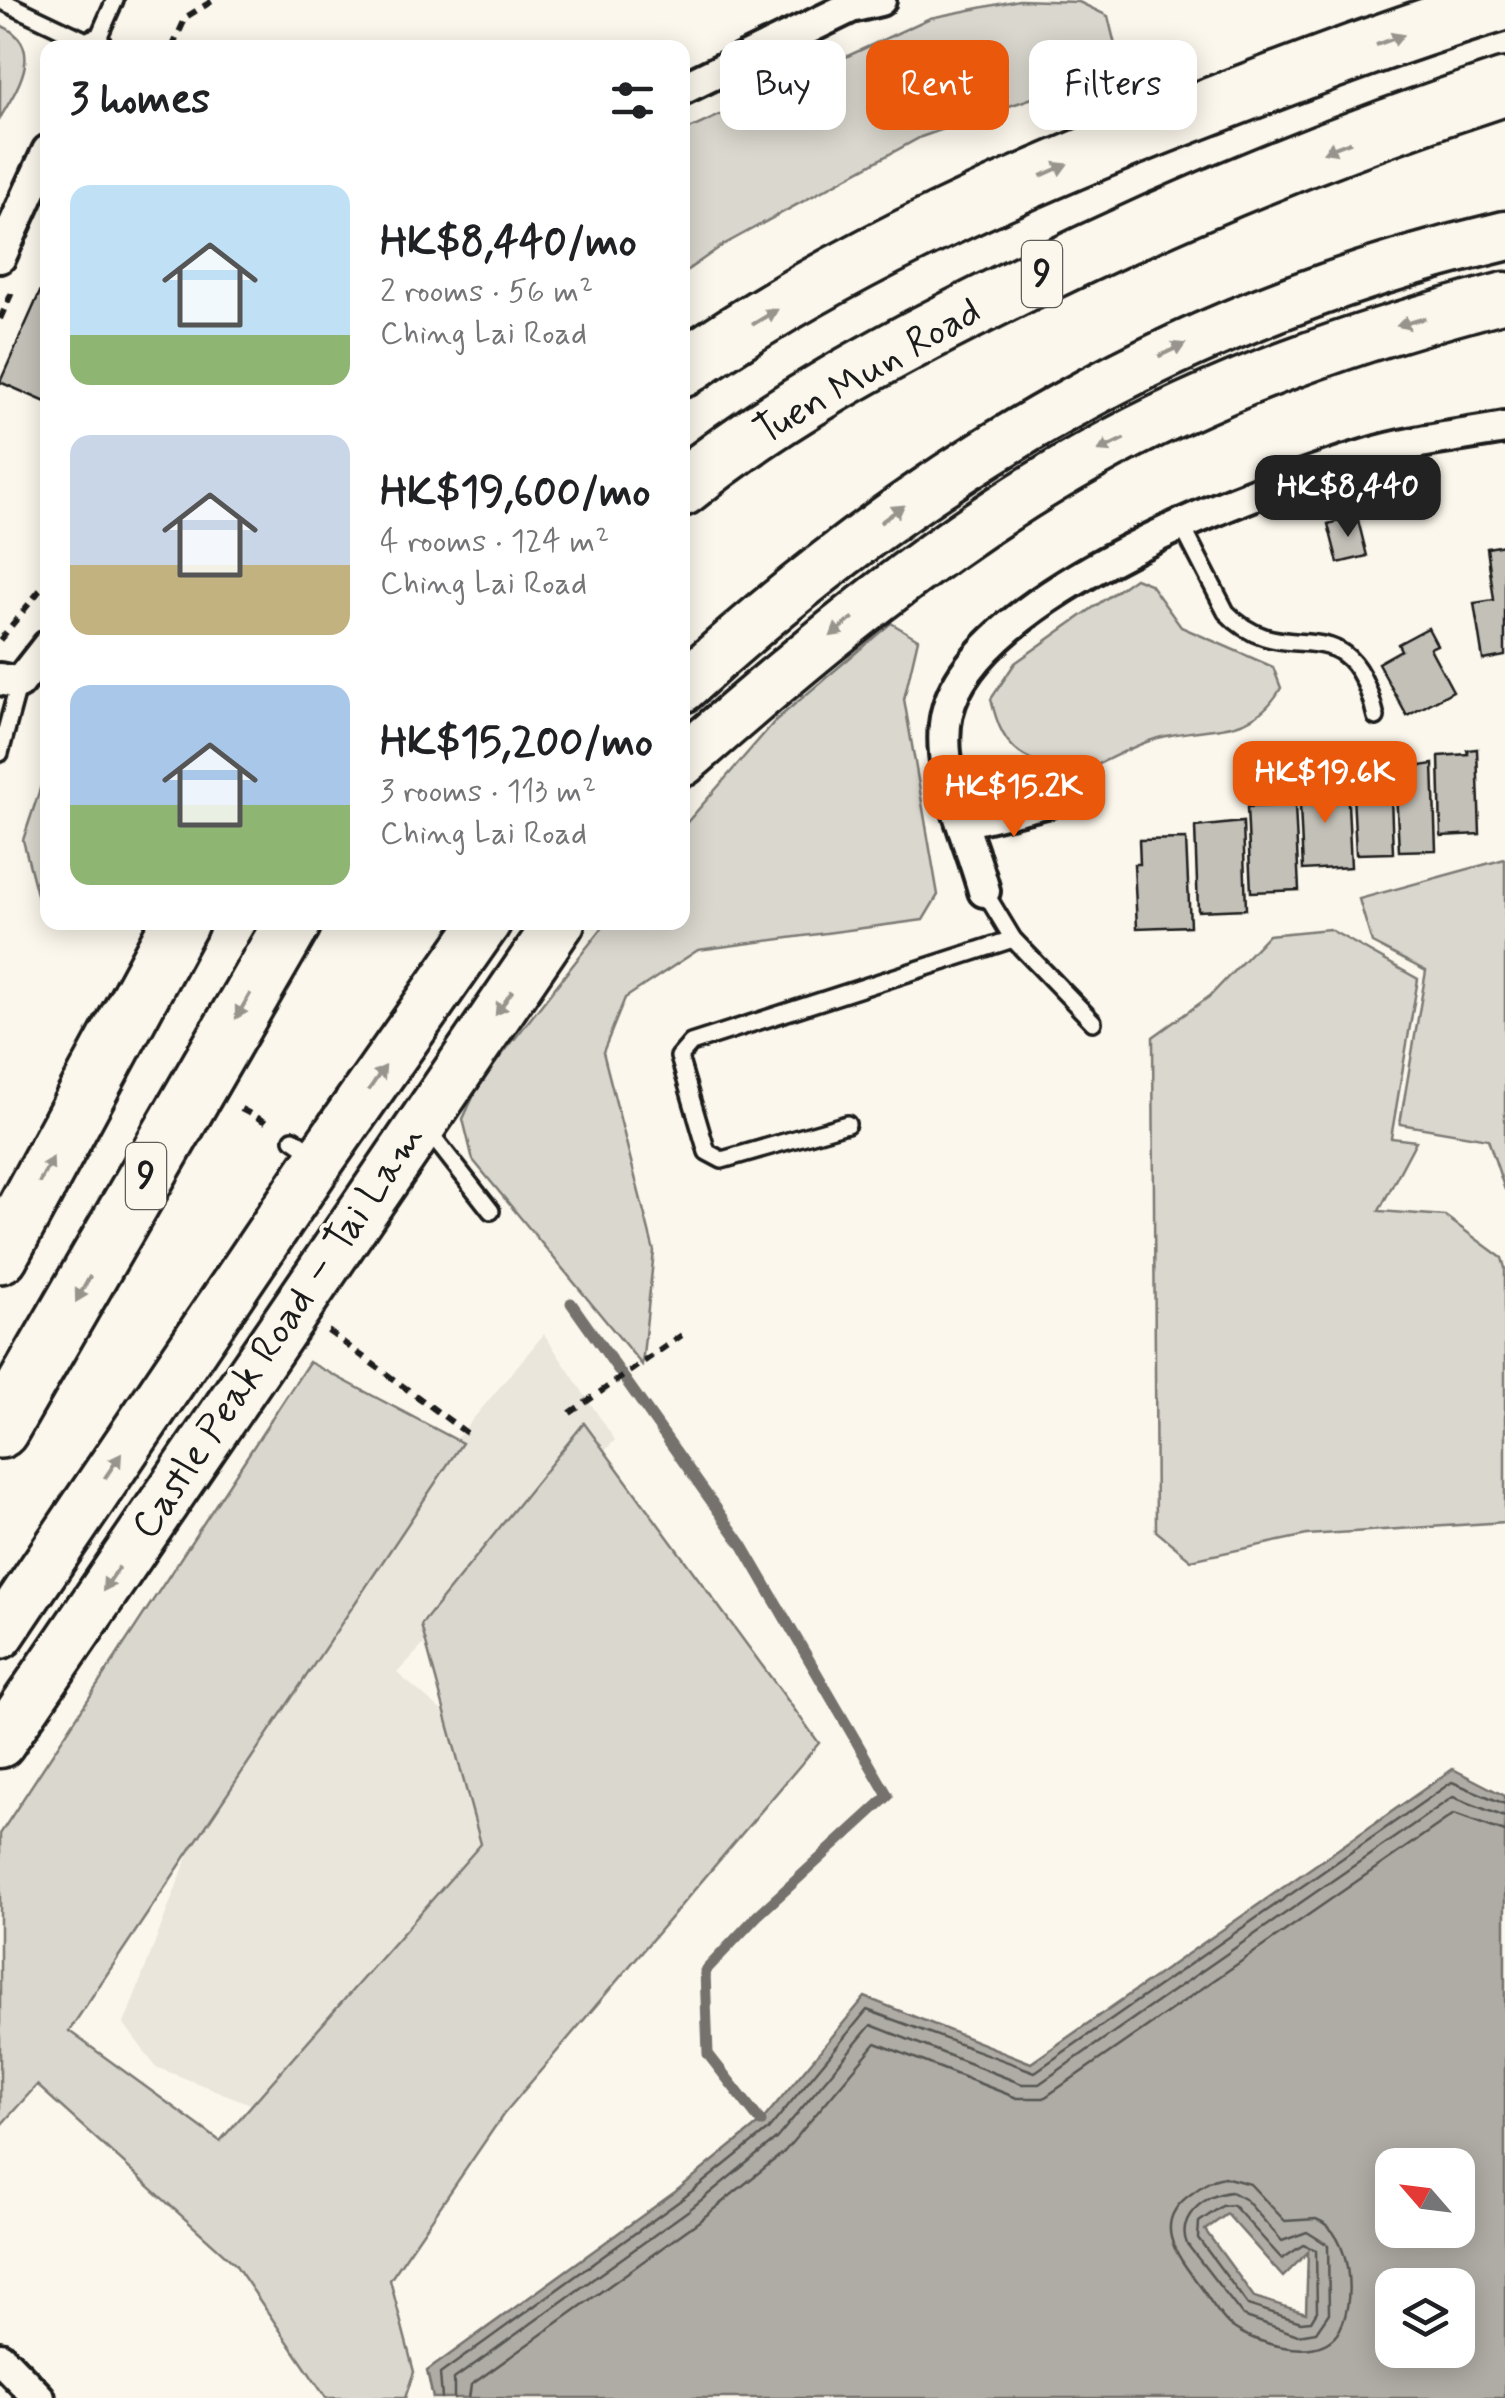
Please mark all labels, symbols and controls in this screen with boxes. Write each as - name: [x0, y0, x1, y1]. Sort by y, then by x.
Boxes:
- one-way arrow: [1375, 32, 1405, 47]
- chip: Buy: [720, 40, 846, 130]
- chip: Rent: [866, 40, 1009, 130]
- chip: Filters: [1029, 40, 1197, 130]
- text: 3 homes: [70, 73, 210, 128]
- icon: filters: [605, 73, 660, 128]
- one-way arrow: [1322, 140, 1352, 155]
- one-way arrow: [1039, 162, 1069, 178]
- text: HK$8,440/mo: [380, 216, 637, 271]
- icon: home: [150, 225, 270, 345]
- road number: 9: [1022, 241, 1062, 307]
- text: 2 rooms · 56 m²: [380, 271, 593, 313]
- street label: Tuen Mun Road: [745, 286, 991, 458]
- one-way arrow: [751, 309, 779, 326]
- text: Ching Lai Road: [380, 313, 587, 355]
- one-way arrow: [1395, 314, 1426, 330]
- one-way arrow: [1157, 342, 1187, 358]
- one-way arrow: [1096, 437, 1125, 454]
- pin: HK$8,440: [1245, 455, 1451, 540]
- text: HK$19,600/mo: [380, 466, 650, 521]
- text: HK$8,440: [1277, 466, 1419, 508]
- icon: home: [150, 475, 270, 595]
- one-way arrow: [878, 505, 905, 524]
- text: 4 rooms · 124 m²: [380, 521, 609, 563]
- text: Ching Lai Road: [380, 563, 587, 605]
- one-way arrow: [829, 616, 854, 637]
- text: HK$15,200/mo: [380, 716, 653, 771]
- icon: home: [150, 725, 270, 845]
- pin: HK$19.6K: [1222, 741, 1428, 826]
- text: HK$19.6K: [1255, 752, 1395, 794]
- pin: HK$15.2K: [911, 755, 1117, 840]
- text: HK$15.2K: [945, 766, 1083, 808]
- text: 3 rooms · 113 m²: [380, 771, 596, 813]
- text: Ching Lai Road: [380, 813, 587, 855]
- one-way arrow: [495, 989, 514, 1016]
- one-way arrow: [235, 992, 252, 1020]
- one-way arrow: [367, 1065, 386, 1091]
- street label: Castle Peak Road – Tai Lam: [120, 1114, 438, 1550]
- road number: 9: [126, 1143, 166, 1209]
- one-way arrow: [37, 1155, 54, 1184]
- one-way arrow: [74, 1275, 92, 1303]
- one-way arrow: [103, 1453, 122, 1480]
- one-way arrow: [102, 1565, 121, 1592]
- north arrow: [1375, 2148, 1475, 2248]
- map controls: [1375, 2148, 1475, 2368]
- button: layers: [1375, 2268, 1475, 2368]

